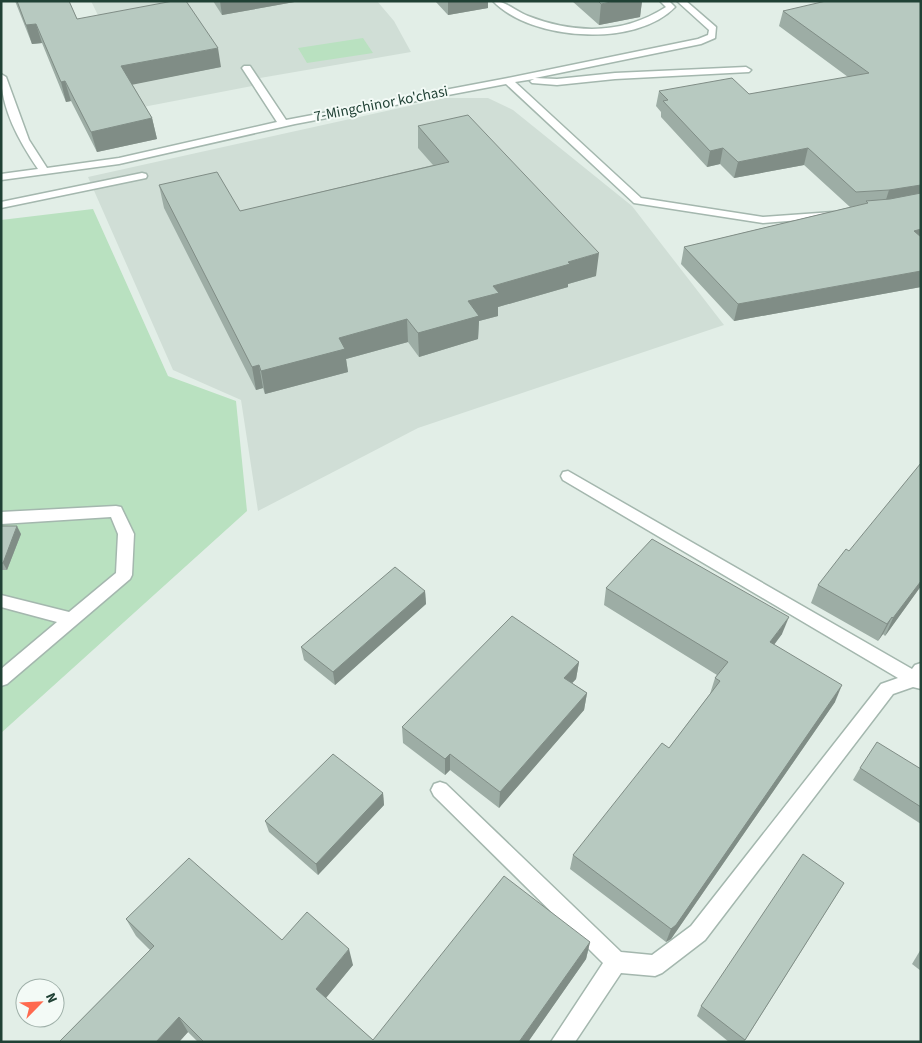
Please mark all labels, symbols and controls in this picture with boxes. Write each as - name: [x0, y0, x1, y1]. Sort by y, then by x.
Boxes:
- street label: 7-Mingchinor ko'chasi: [312, 81, 450, 127]
- north arrow: [15, 978, 65, 1028]
- text: N: [40, 990, 62, 1006]

